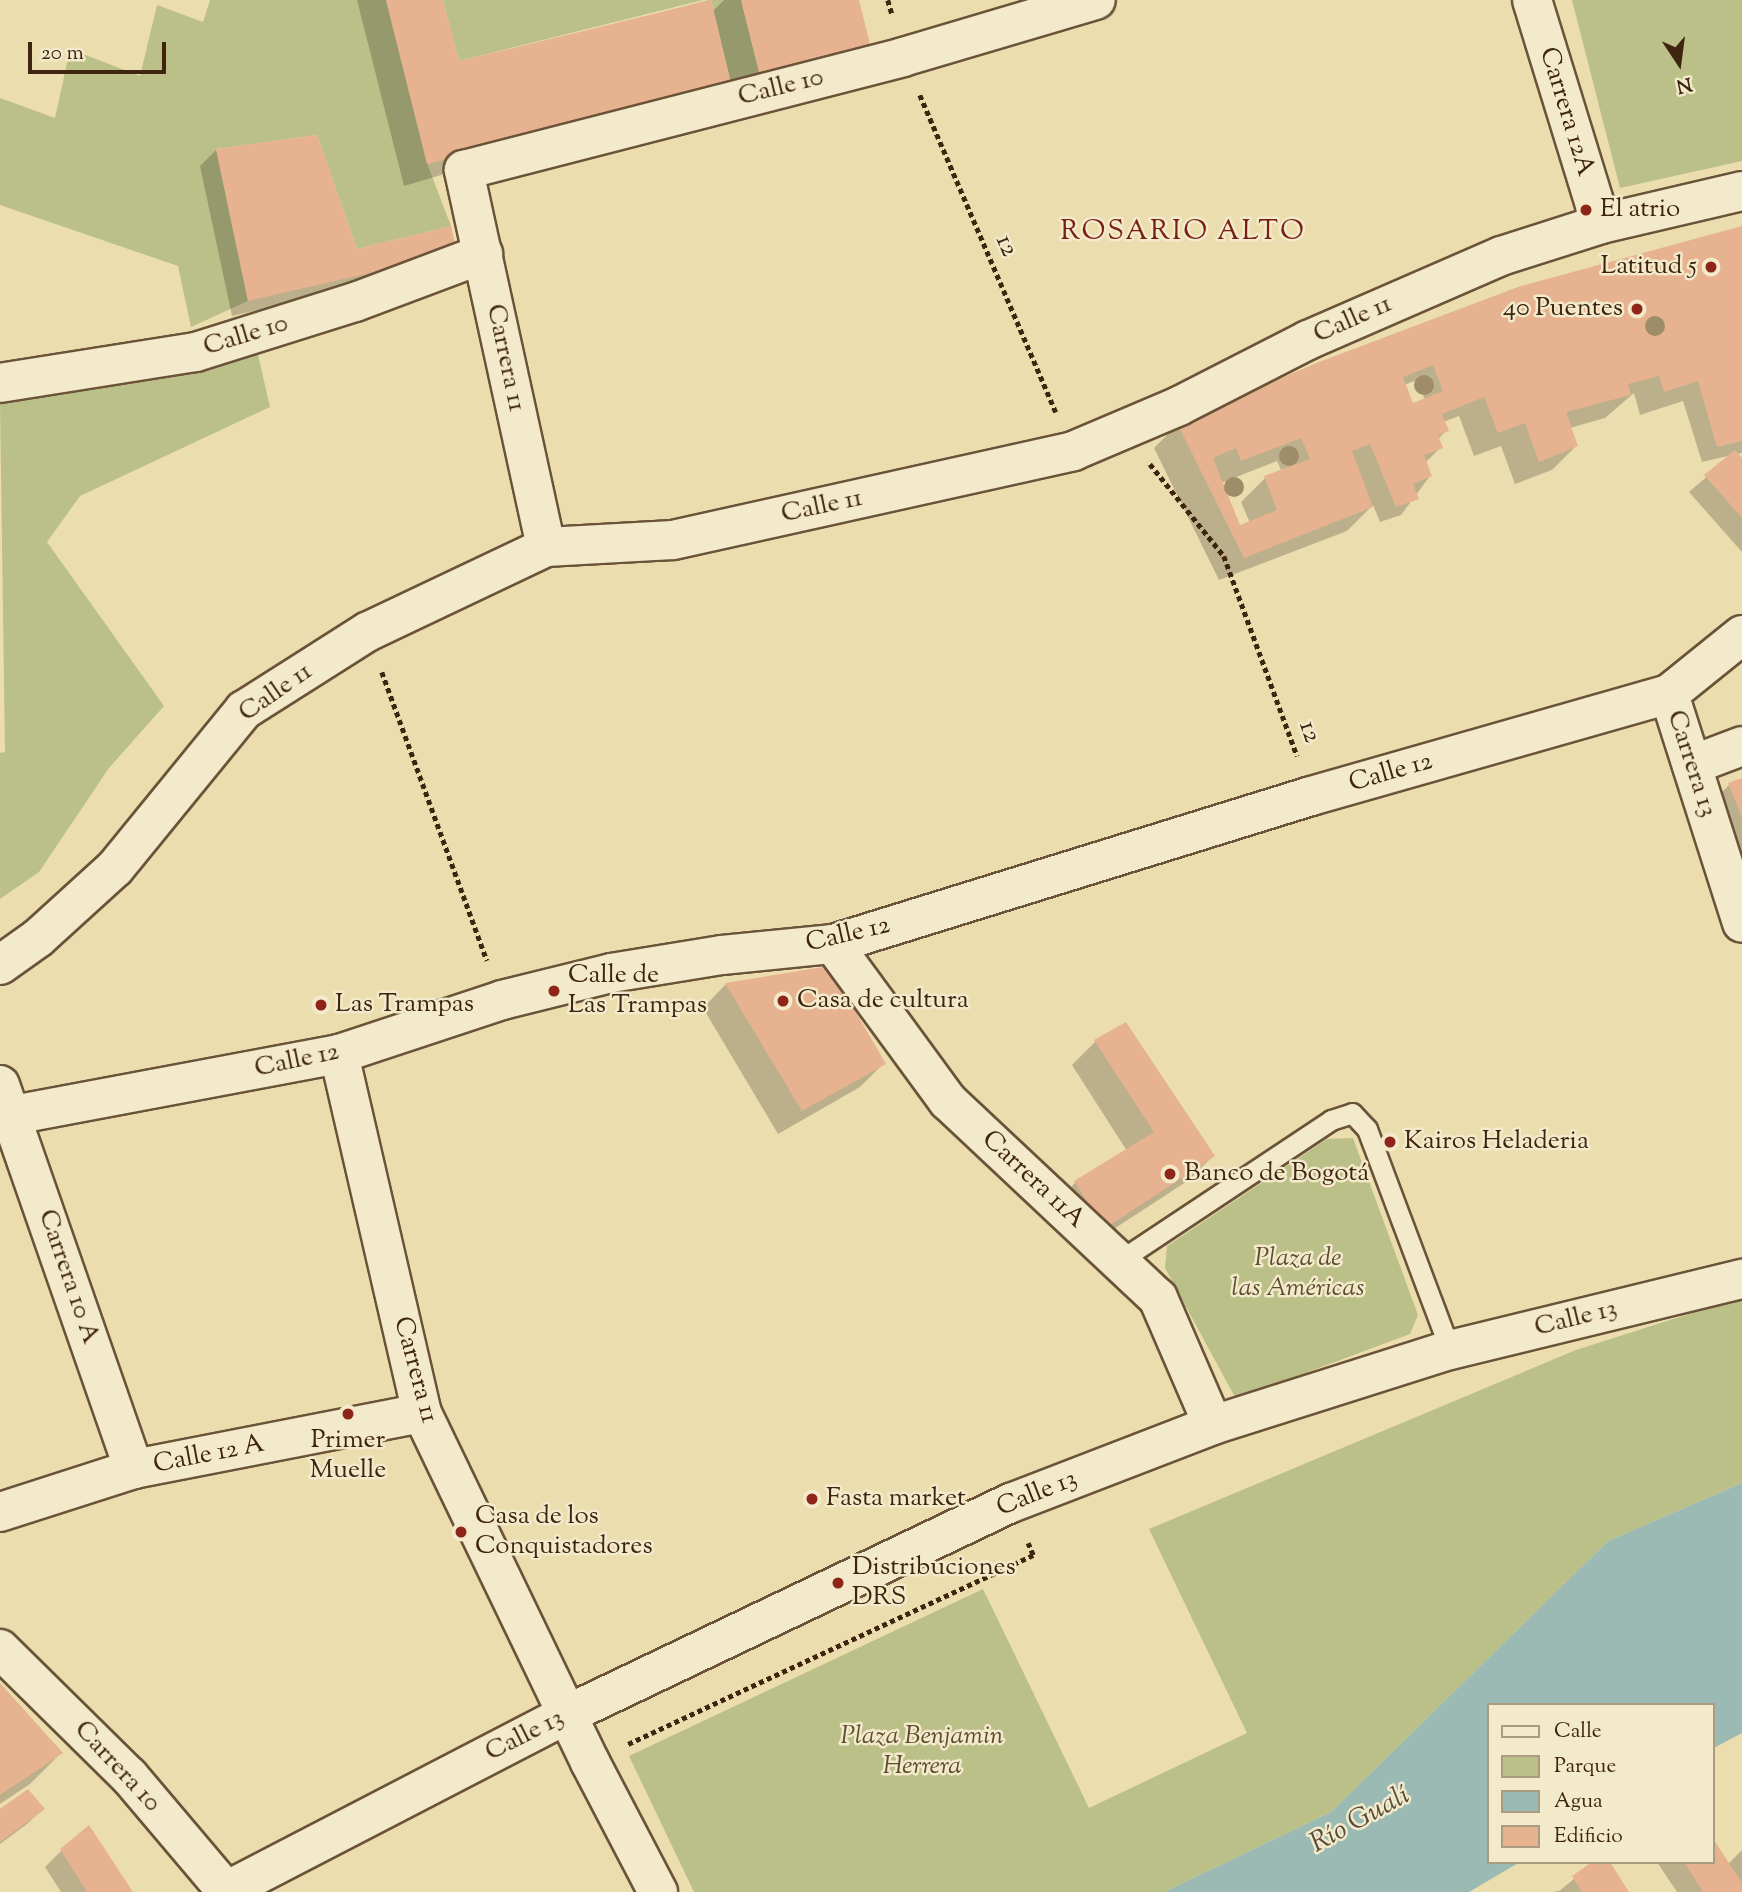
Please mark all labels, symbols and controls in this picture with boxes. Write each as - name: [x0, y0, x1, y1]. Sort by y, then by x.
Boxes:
- scale bar: [32, 28, 170, 72]
- north arrow: [1644, 28, 1714, 98]
- text: 20 m: [41, 39, 84, 69]
- street label: Carrera 12A: [1532, 44, 1600, 180]
- street label: Calle 10: [735, 62, 827, 114]
- text: N: [1673, 69, 1694, 99]
- place label: El atrio: [1600, 194, 1680, 226]
- marker: El atrio: [1578, 202, 1594, 218]
- district label: ROSARIO ALTO: [1062, 215, 1304, 249]
- street label: 12: [988, 230, 1024, 262]
- place label: Latitud 5: [1600, 251, 1697, 283]
- marker: Latitud 5: [1703, 259, 1719, 275]
- street label: Calle 11: [1309, 289, 1397, 351]
- place label: 40 Puentes: [1503, 293, 1623, 325]
- marker: 40 Puentes: [1629, 301, 1645, 317]
- street label: Carrera 11: [478, 302, 532, 414]
- street label: Calle 10: [200, 308, 292, 364]
- street label: Calle 11: [779, 483, 865, 531]
- street label: Calle 11: [233, 657, 319, 729]
- street label: Carrera 13: [1659, 707, 1723, 821]
- street label: 12: [1291, 717, 1327, 747]
- street label: Calle 12: [1346, 746, 1436, 800]
- street label: Calle 12: [803, 910, 893, 960]
- place label: Calle de Las Trampas: [568, 960, 707, 1021]
- marker: Calle de Las Trampas: [546, 983, 562, 999]
- place label: Casa de cultura: [797, 985, 969, 1017]
- place label: Las Trampas: [335, 989, 474, 1021]
- marker: Casa de cultura: [775, 993, 791, 1009]
- marker: Las Trampas: [313, 997, 329, 1013]
- street label: Calle 12: [252, 1037, 342, 1085]
- street label: Carrera 11A: [975, 1124, 1091, 1236]
- place label: Kairos Heladeria: [1404, 1126, 1589, 1158]
- marker: Kairos Heladeria: [1382, 1134, 1398, 1150]
- place label: Banco de Bogotá: [1184, 1158, 1369, 1190]
- marker: Banco de Bogotá: [1162, 1166, 1178, 1182]
- street label: Carrera 10 A: [30, 1206, 106, 1348]
- park label: Plaza de las Américas: [1232, 1243, 1364, 1304]
- street label: Calle 13: [1532, 1294, 1620, 1344]
- street label: Carrera 11: [386, 1313, 444, 1427]
- marker: Primer Muelle: [340, 1406, 356, 1422]
- place label: Primer Muelle: [310, 1425, 386, 1486]
- street label: Calle 12 A: [151, 1429, 267, 1481]
- street label: Calle 13: [992, 1464, 1082, 1524]
- place label: Fasta market: [826, 1483, 966, 1515]
- marker: Fasta market: [804, 1491, 820, 1507]
- place label: Casa de los Conquistadores: [475, 1501, 653, 1562]
- marker: Casa de los Conquistadores: [453, 1524, 469, 1540]
- place label: Distribuciones DRS: [852, 1552, 1016, 1614]
- marker: Distribuciones DRS: [830, 1575, 846, 1591]
- street label: Calle 13: [481, 1703, 569, 1769]
- legend: [1486, 1703, 1714, 1864]
- street label: Carrera 10: [67, 1715, 167, 1819]
- text: Calle: [1554, 1717, 1602, 1747]
- park label: Plaza Benjamin Herrera: [841, 1721, 1003, 1782]
- text: Parque: [1554, 1752, 1616, 1782]
- water label: Río Gualí: [1304, 1779, 1416, 1861]
- text: Agua: [1554, 1787, 1603, 1817]
- text: Edificio: [1554, 1822, 1623, 1852]

